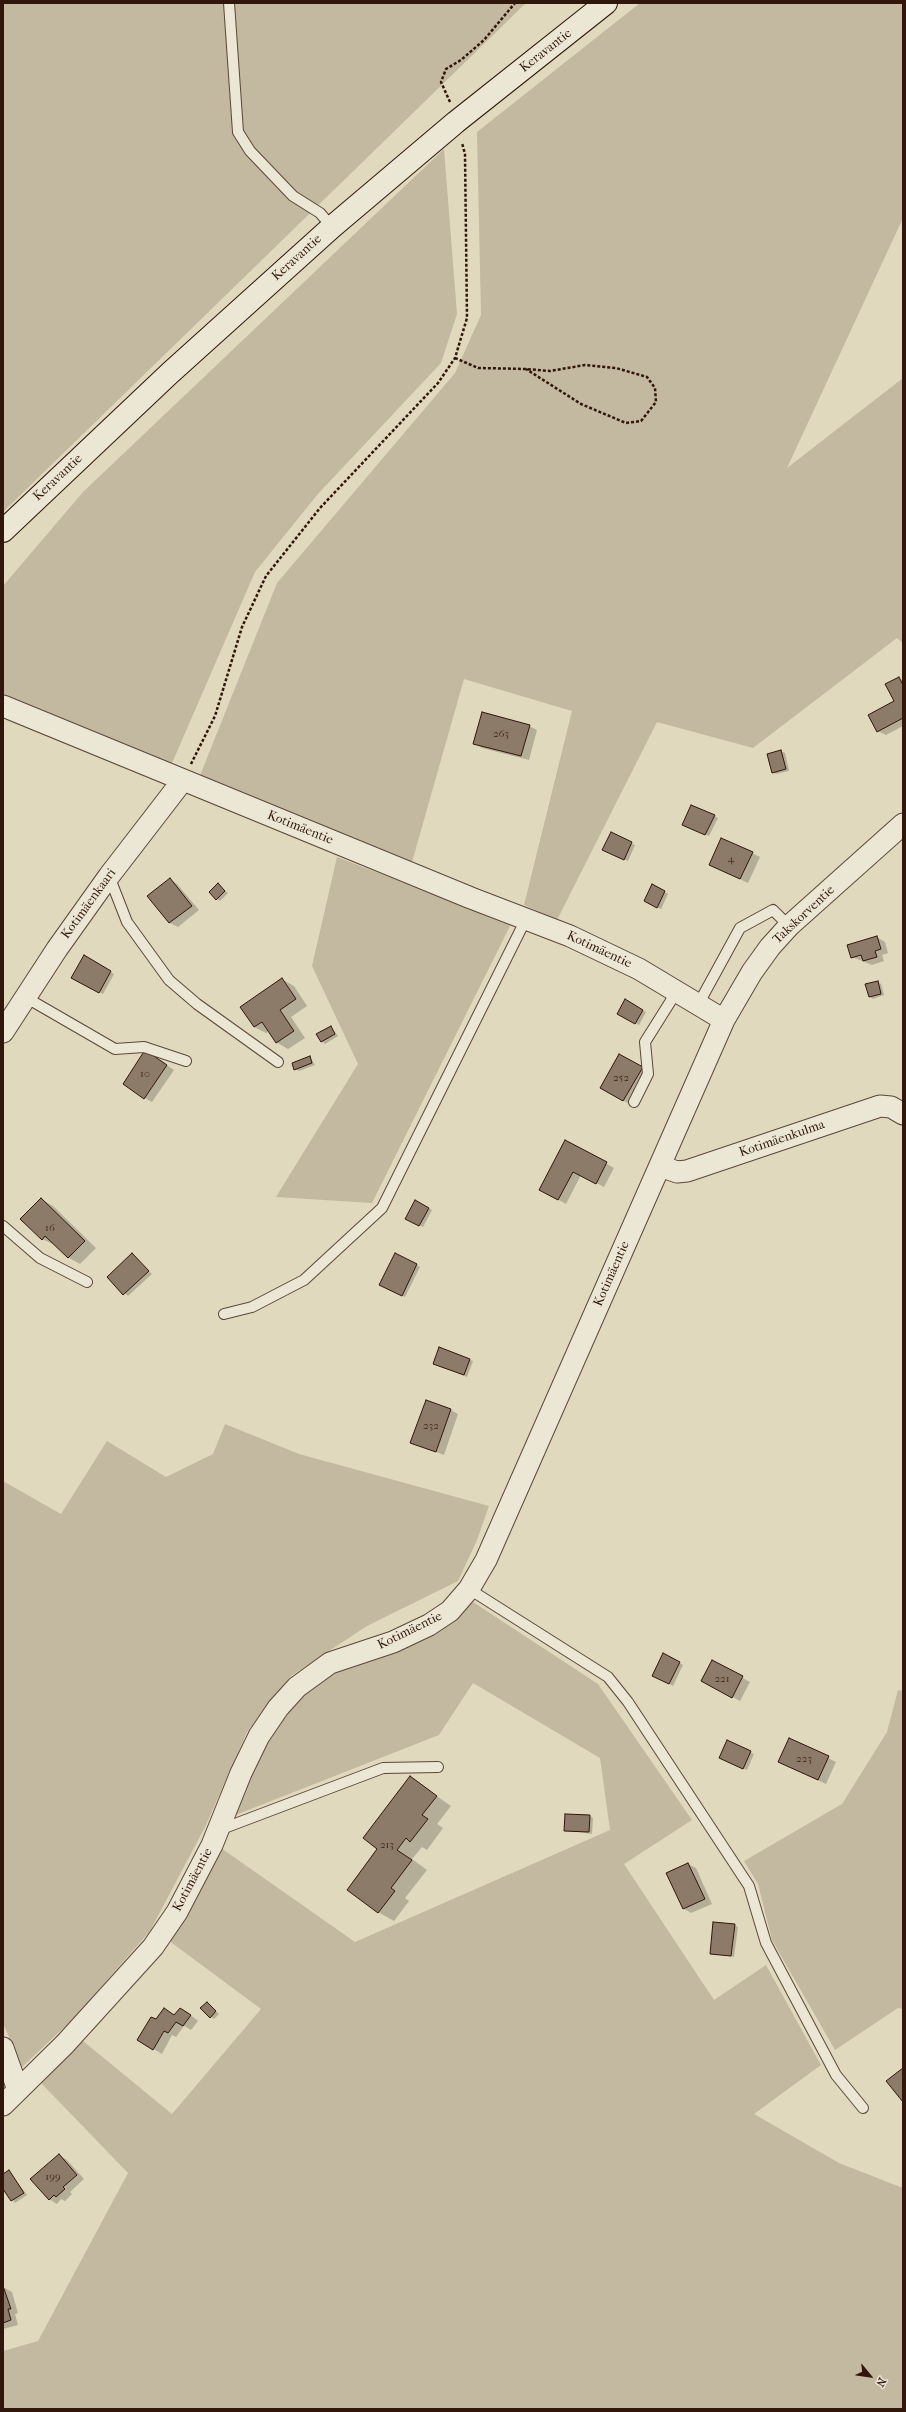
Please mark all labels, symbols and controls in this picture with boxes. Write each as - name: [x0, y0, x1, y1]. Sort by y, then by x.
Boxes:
- street label: Keravantie: [517, 26, 575, 76]
- street label: Keravantie: [269, 232, 325, 284]
- street label: Keravantie: [30, 451, 86, 505]
- house number: 263: [493, 727, 509, 741]
- street label: Kotimäentie: [265, 808, 335, 848]
- house number: 4: [728, 852, 734, 866]
- street label: Kotimäenkaari: [58, 866, 120, 942]
- street label: Takskorventie: [770, 882, 838, 948]
- street label: Kotimäentie: [564, 928, 634, 972]
- house number: 10: [140, 1067, 150, 1081]
- house number: 252: [613, 1071, 629, 1085]
- street label: Kotimäenkulma: [737, 1117, 827, 1161]
- house number: 16: [45, 1221, 55, 1235]
- street label: Kotimäentie: [591, 1239, 633, 1309]
- house number: 232: [423, 1419, 439, 1433]
- street label: Kotimäentie: [375, 1609, 445, 1653]
- house number: 221: [714, 1672, 730, 1686]
- house number: 223: [796, 1752, 812, 1766]
- house number: 213: [380, 1838, 394, 1852]
- street label: Kotimäentie: [170, 1846, 216, 1914]
- house number: 199: [45, 2170, 61, 2184]
- north arrow: [850, 2356, 890, 2396]
- text: N: [873, 2375, 889, 2389]

